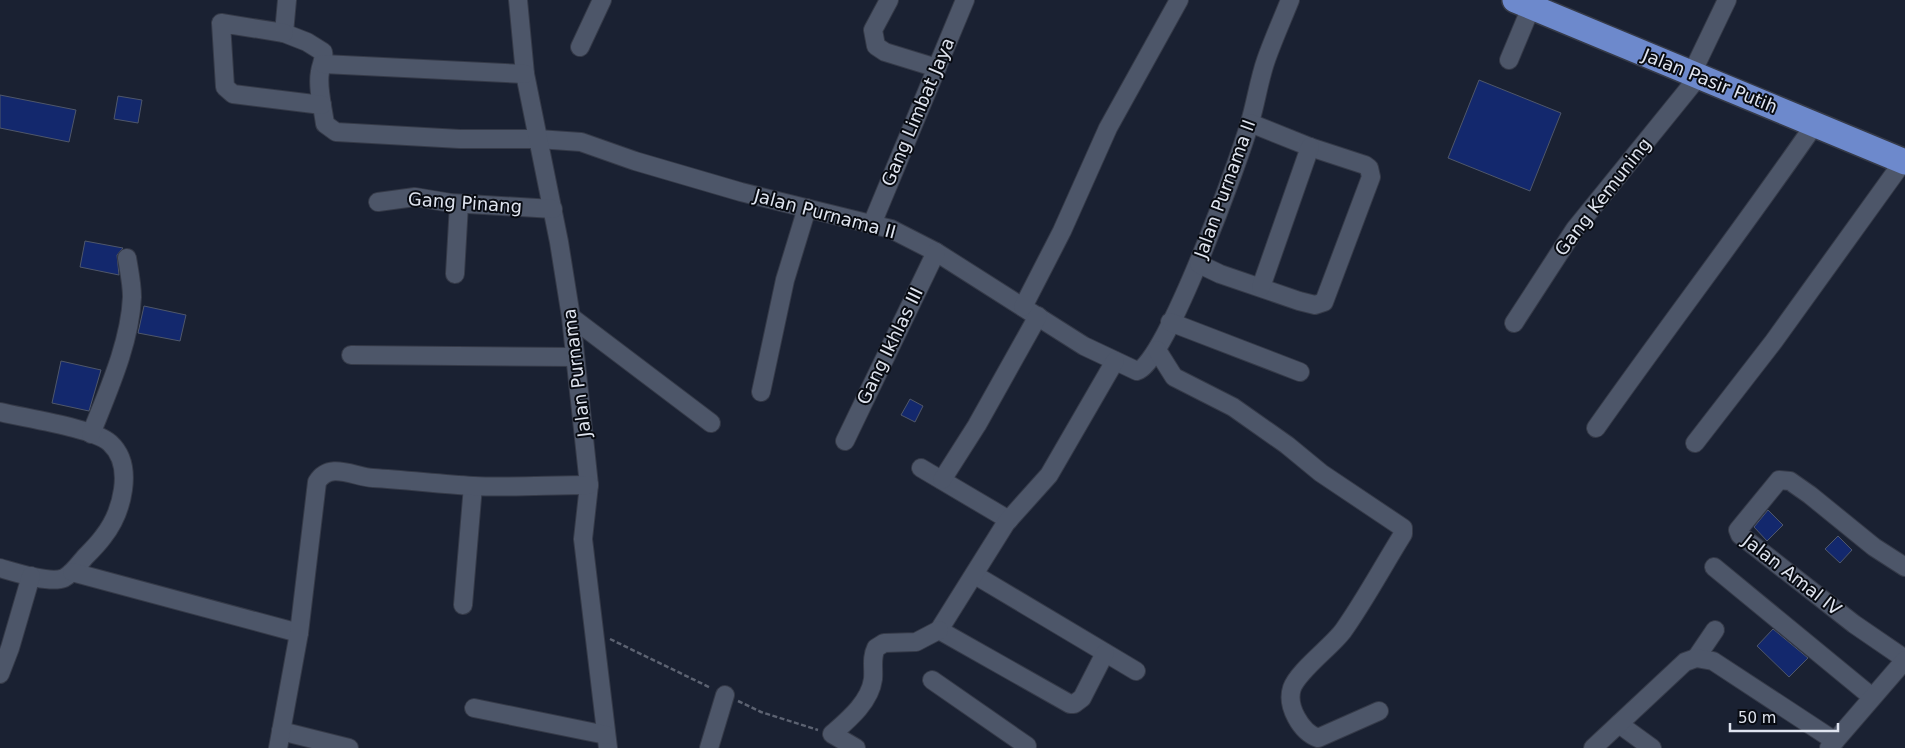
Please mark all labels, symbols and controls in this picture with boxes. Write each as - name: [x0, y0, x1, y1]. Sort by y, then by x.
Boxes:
- street label: Gang Limbat Jaya: [877, 34, 958, 189]
- street label: Jalan Pasir Putih: [1639, 44, 1781, 117]
- street label: Jalan Purnama II: [1189, 117, 1259, 262]
- street label: Gang Kemuning: [1550, 134, 1655, 260]
- street label: Jalan Purnama II: [751, 184, 898, 243]
- street label: Gang Pinang: [407, 188, 523, 217]
- street label: Gang Ikhlas III: [852, 284, 927, 408]
- street label: Jalan Purnama: [558, 307, 595, 440]
- street label: Jalan Amal IV: [1738, 529, 1846, 620]
- scale bar: [1730, 700, 1838, 732]
- text: 50 m: [1738, 709, 1776, 727]

